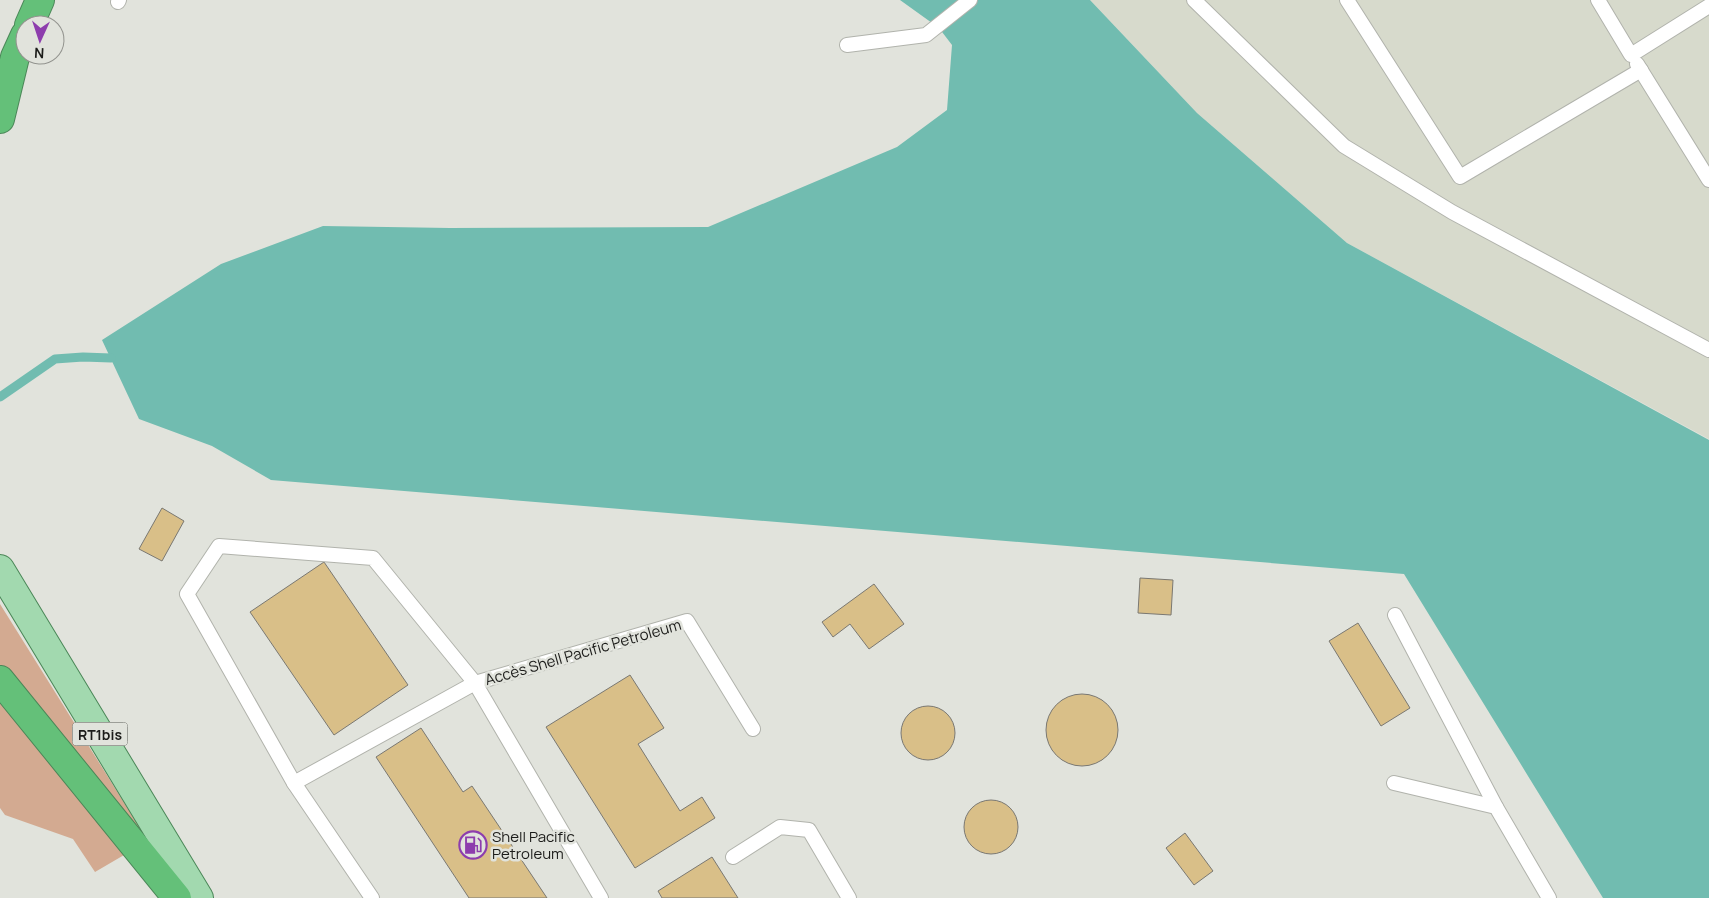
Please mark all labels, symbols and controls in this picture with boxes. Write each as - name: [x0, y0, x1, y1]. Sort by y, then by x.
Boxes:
- north arrow: [15, 15, 65, 65]
- text: N: [34, 44, 45, 63]
- street label: Accès Shell Pacific Petroleum: [482, 614, 684, 690]
- road number: RT1bis: [72, 722, 128, 746]
- place label: Shell Pacific Petroleum: [492, 826, 575, 864]
- fuel station icon: Shell Pacific Petroleum: [458, 830, 488, 860]

